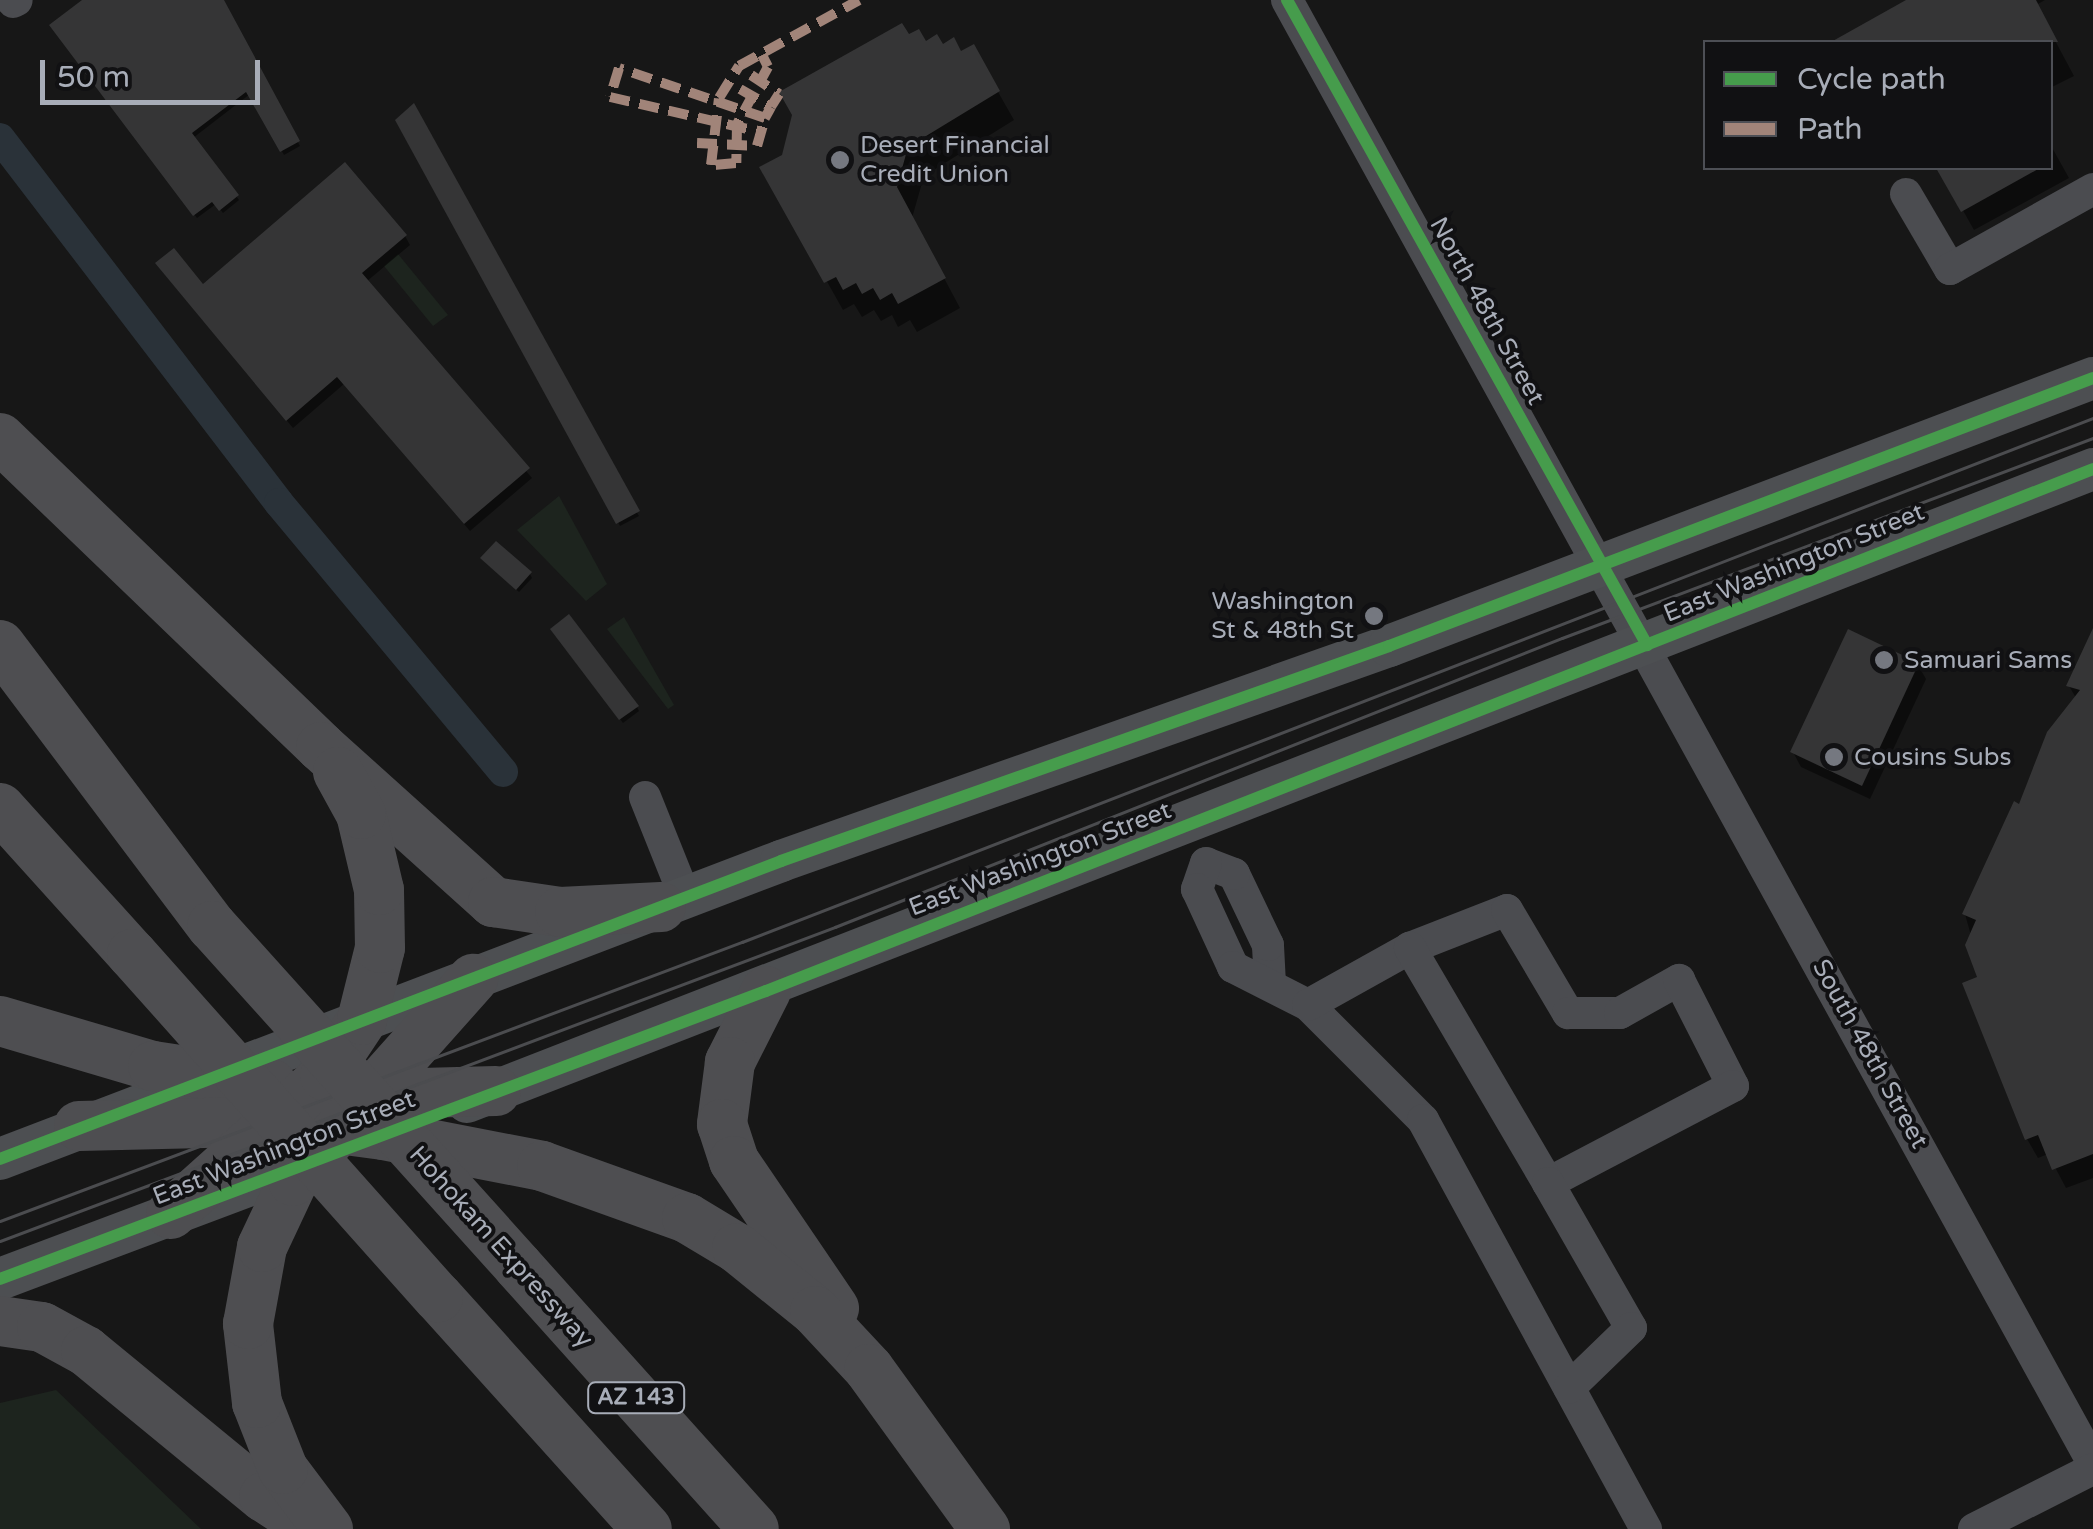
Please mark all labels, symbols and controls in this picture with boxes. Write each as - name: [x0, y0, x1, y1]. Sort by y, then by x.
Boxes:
- scale bar: [45, 40, 265, 102]
- legend: [1703, 40, 2053, 170]
- text: 50 m: [57, 59, 130, 96]
- text: Cycle path: [1797, 61, 1946, 98]
- text: Path: [1797, 111, 1863, 148]
- place label: Desert Financial Credit Union: [860, 131, 1050, 190]
- marker: Desert Financial Credit Union: [829, 149, 851, 171]
- street label: North 48th Street: [1423, 212, 1551, 410]
- street label: East Washington Street: [1659, 497, 1929, 629]
- place label: Washington St & 48th St: [1211, 587, 1354, 646]
- marker: Washington St & 48th St: [1363, 605, 1385, 627]
- place label: Samuari Sams: [1904, 645, 2072, 675]
- marker: Samuari Sams: [1873, 649, 1895, 671]
- place label: Cousins Subs: [1854, 742, 2012, 772]
- marker: Cousins Subs: [1823, 746, 1845, 768]
- street label: East Washington Street: [905, 795, 1175, 923]
- street label: South 48th Street: [1806, 954, 1934, 1154]
- street label: East Washington Street: [149, 1084, 419, 1212]
- street label: Hohokam Expressway: [403, 1140, 599, 1354]
- road number: AZ 143: [586, 1381, 686, 1415]

